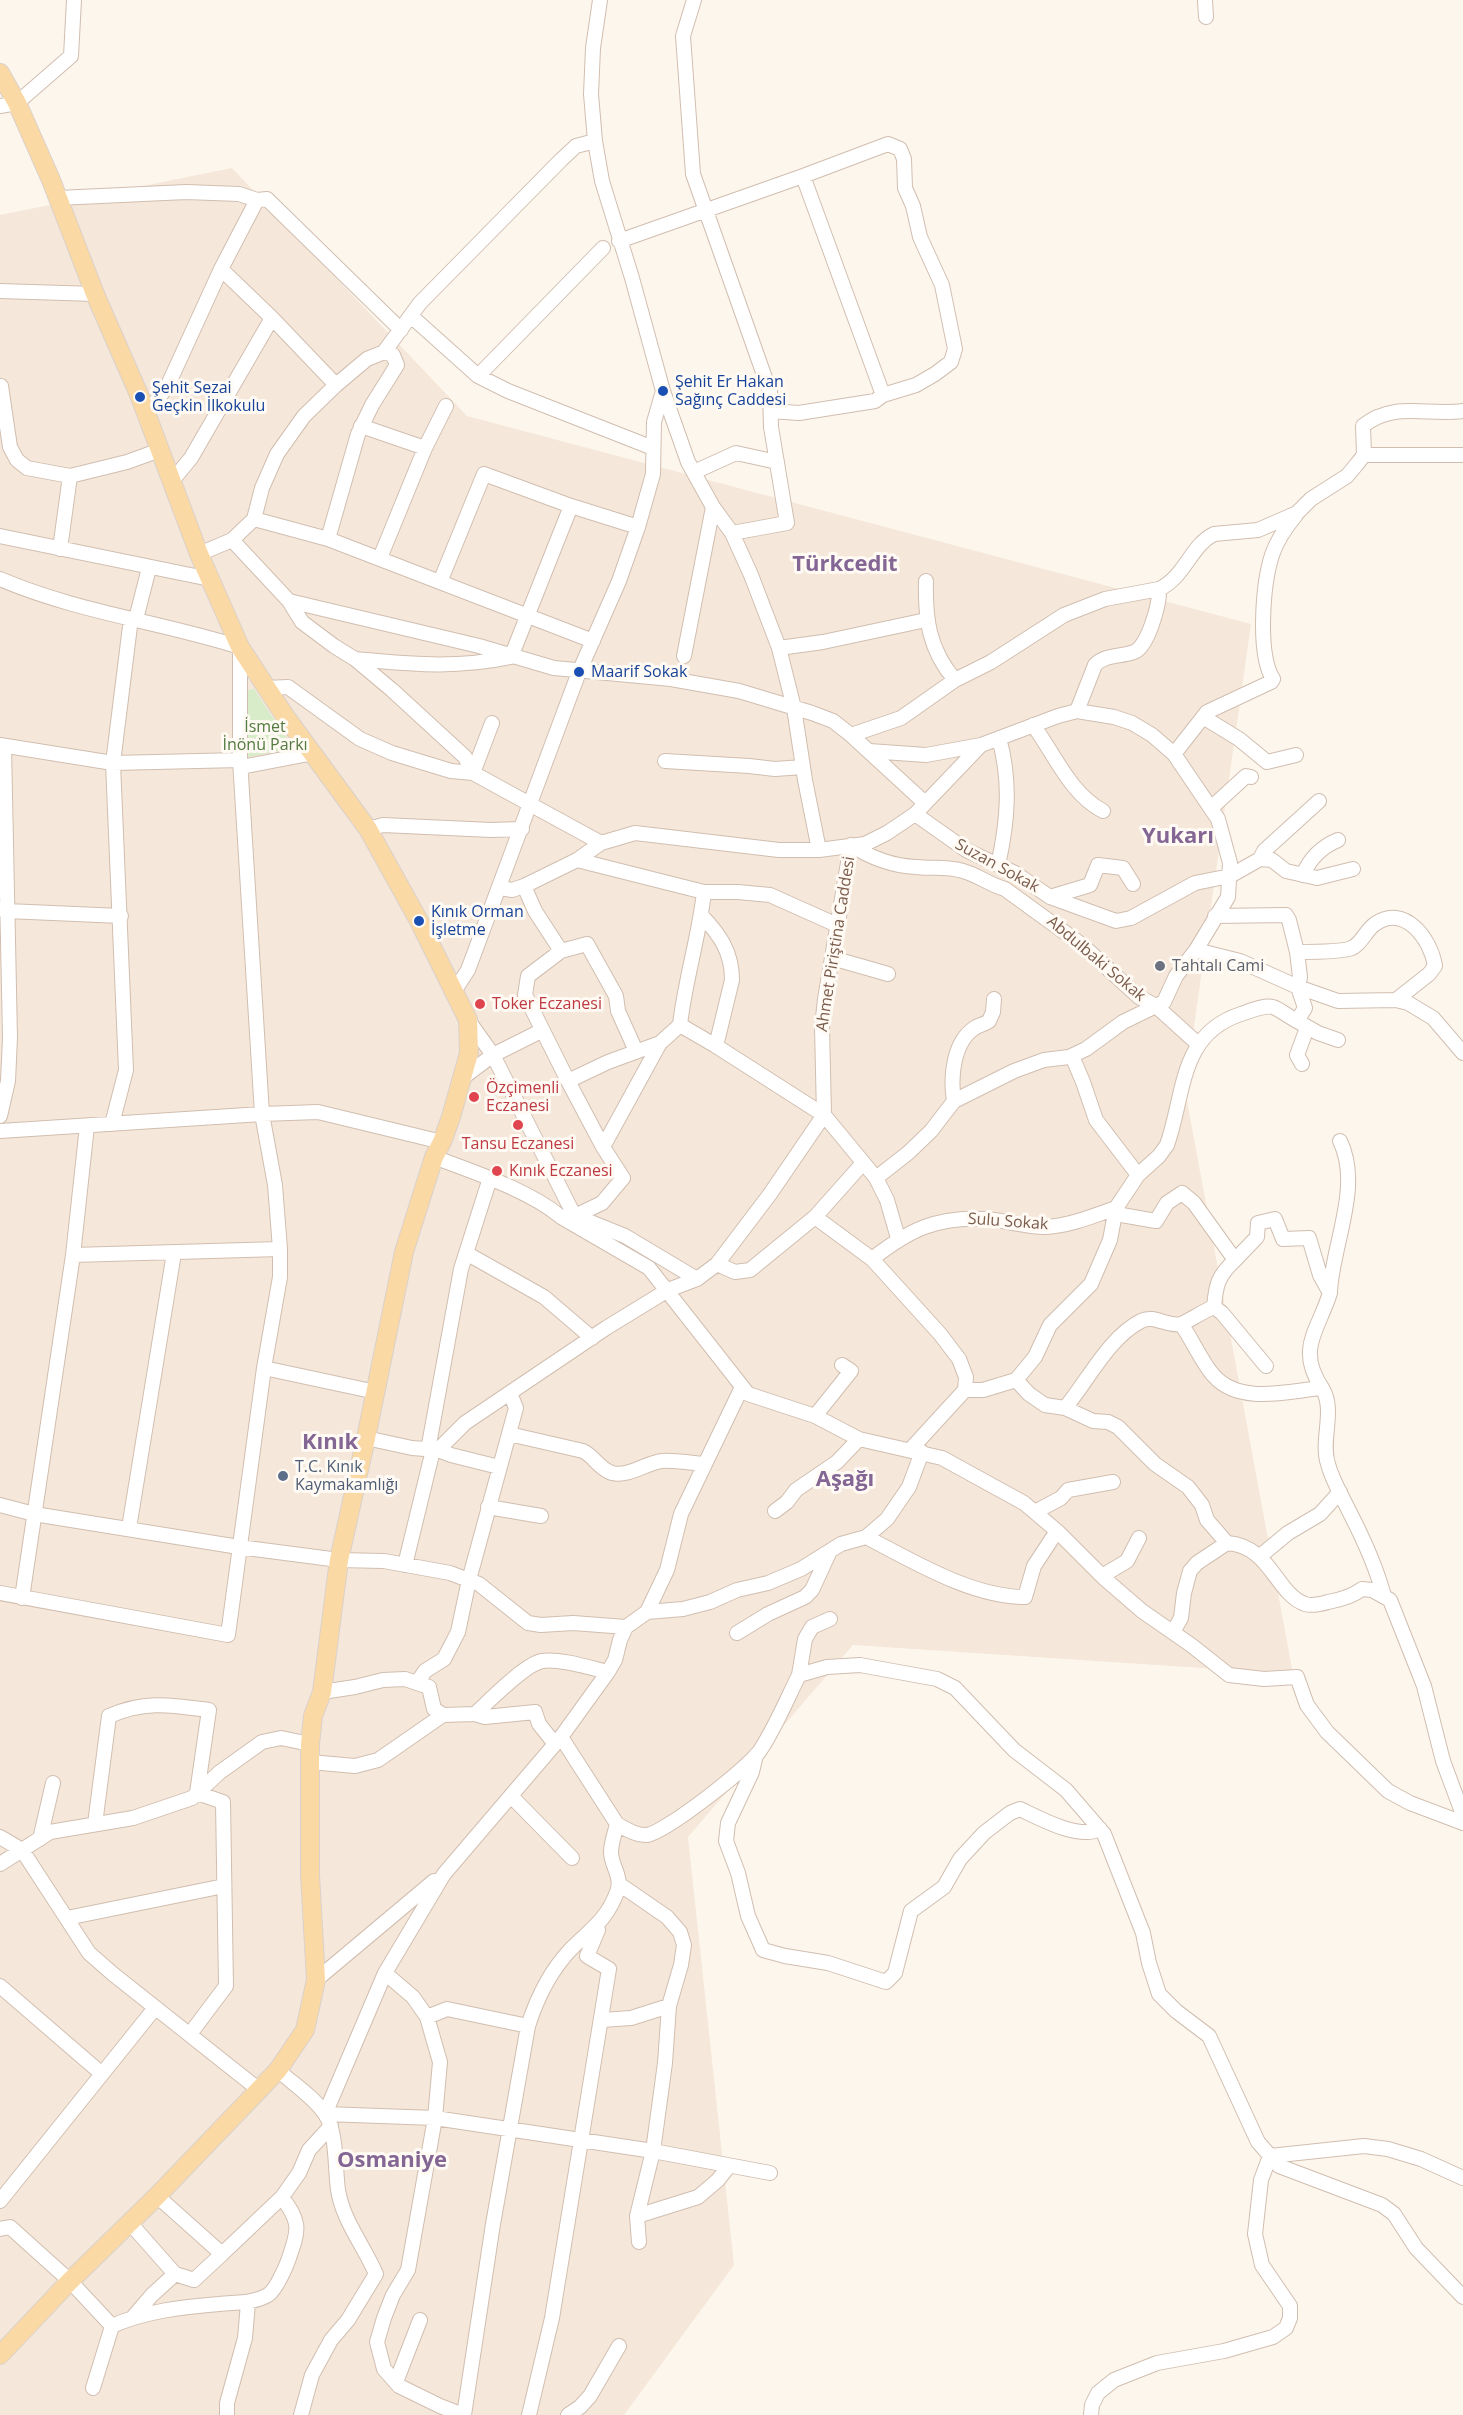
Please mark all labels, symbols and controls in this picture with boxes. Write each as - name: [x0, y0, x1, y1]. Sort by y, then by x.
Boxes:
- place label: Şehit Er Hakan Sağınç Caddesi: [675, 372, 786, 410]
- place label: Şehit Sezai Geçkin İlkokulu: [152, 378, 265, 416]
- marker: Şehit Er Hakan Sağınç Caddesi: [656, 384, 670, 398]
- marker: Şehit Sezai Geçkin İlkokulu: [133, 390, 147, 404]
- district label: Türkcedit: [792, 552, 898, 578]
- place label: Maarif Sokak: [591, 662, 687, 682]
- marker: Maarif Sokak: [572, 665, 586, 679]
- park label: İsmet İnönü Parkı: [222, 717, 308, 755]
- district label: Yukarı: [1142, 824, 1214, 850]
- street label: Suzan Sokak: [952, 835, 1042, 897]
- street label: Ahmet Piriştina Caddesi: [813, 855, 859, 1033]
- place label: Kınık Orman İşletme: [431, 902, 524, 940]
- street label: Abdulbaki Sokak: [1043, 912, 1149, 1006]
- marker: Kınık Orman İşletme: [412, 914, 426, 928]
- place label: Tahtalı Cami: [1172, 956, 1264, 976]
- marker: Tahtalı Cami: [1153, 959, 1167, 973]
- place label: Toker Eczanesi: [492, 994, 602, 1014]
- marker: Toker Eczanesi: [473, 997, 487, 1011]
- place label: Özçimenli Eczanesi: [486, 1078, 559, 1116]
- marker: Özçimenli Eczanesi: [467, 1090, 481, 1104]
- marker: Tansu Eczanesi: [511, 1118, 525, 1132]
- place label: Tansu Eczanesi: [462, 1134, 574, 1154]
- place label: Kınık Eczanesi: [509, 1161, 613, 1181]
- marker: Kınık Eczanesi: [490, 1164, 504, 1178]
- street label: Sulu Sokak: [967, 1210, 1049, 1234]
- district label: Kınık: [302, 1430, 358, 1456]
- place label: T.C. Kınık Kaymakamlığı: [295, 1457, 398, 1495]
- district label: Aşağı: [816, 1467, 874, 1493]
- marker: T.C. Kınık Kaymakamlığı: [276, 1469, 290, 1483]
- district label: Osmaniye: [337, 2148, 447, 2174]

